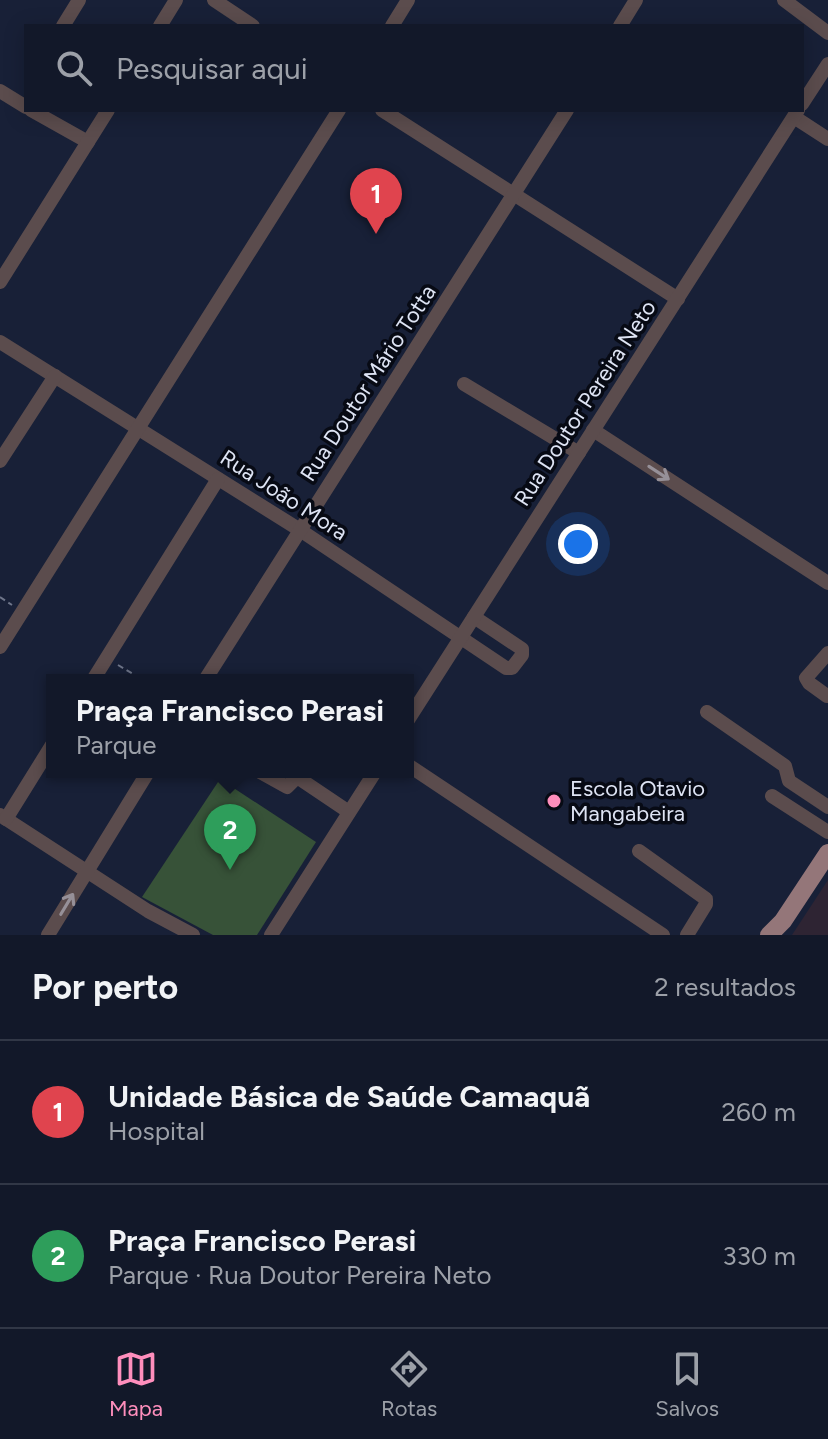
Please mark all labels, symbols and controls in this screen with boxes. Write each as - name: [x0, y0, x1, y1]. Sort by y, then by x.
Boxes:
- search box: [24, 24, 804, 112]
- icon: search: [52, 46, 96, 90]
- text: Pesquisar aqui: [116, 50, 308, 87]
- pin: 1: [350, 168, 402, 234]
- street label: Rua Doutor Mário Totta: [294, 280, 442, 486]
- street label: Rua Doutor Pereira Neto: [508, 295, 662, 511]
- street label: Rua João Mora: [215, 444, 353, 546]
- one-way arrow: [647, 465, 670, 481]
- your location: [558, 524, 598, 564]
- popup: [46, 674, 414, 778]
- text: Praça Francisco Perasi: [76, 692, 384, 729]
- text: Parque: [76, 729, 156, 761]
- place label: Escola Otavio Mangabeira: [570, 775, 705, 827]
- marker: Escola Otavio Mangabeira: [545, 792, 563, 810]
- pin: 2: [204, 804, 256, 870]
- one-way arrow: [60, 893, 76, 916]
- text: Por perto: [32, 967, 178, 1008]
- text: 2 resultados: [654, 971, 796, 1003]
- text: Unidade Básica de Saúde Camaquã: [108, 1078, 590, 1115]
- text: 1: [53, 1096, 63, 1128]
- text: 260 m: [722, 1096, 796, 1128]
- text: Hospital: [108, 1115, 205, 1147]
- text: Praça Francisco Perasi: [108, 1222, 416, 1259]
- text: 2: [50, 1240, 66, 1272]
- text: 330 m: [722, 1240, 796, 1272]
- text: Parque · Rua Doutor Pereira Neto: [108, 1259, 492, 1291]
- tab: Mapa: [109, 1347, 163, 1422]
- tab: Rotas: [381, 1347, 437, 1422]
- tab: Salvos: [655, 1347, 719, 1422]

